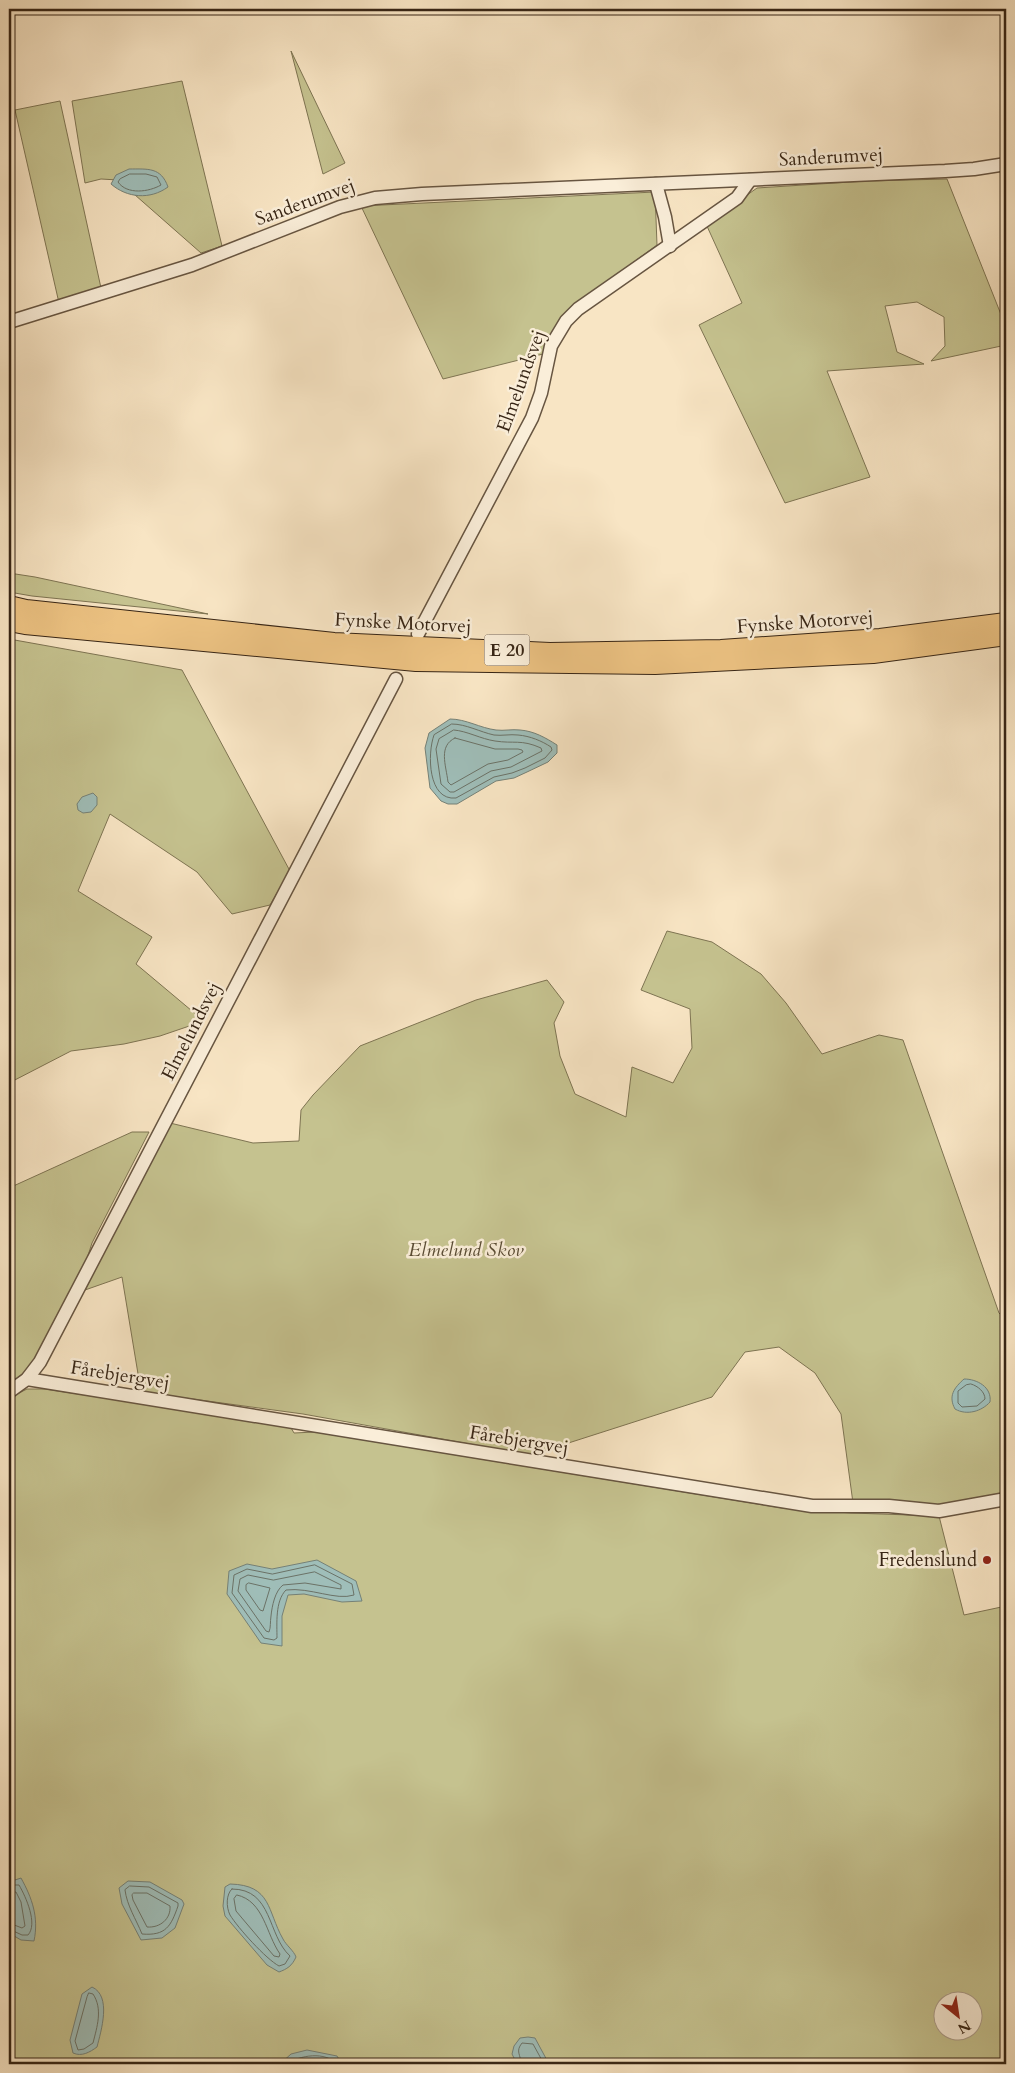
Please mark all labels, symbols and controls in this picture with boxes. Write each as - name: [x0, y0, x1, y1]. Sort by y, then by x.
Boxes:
- street label: Sanderumvej: [778, 141, 884, 173]
- street label: Sanderumvej: [252, 172, 358, 232]
- street label: Elmelundsvej: [490, 326, 552, 436]
- street label: Fynske Motorvej: [736, 604, 874, 640]
- street label: Fynske Motorvej: [334, 606, 472, 640]
- road number: E 20: [484, 634, 530, 666]
- street label: Elmelundsvej: [155, 977, 227, 1085]
- park label: Elmelund Skov: [408, 1237, 524, 1263]
- street label: Fårebjergvej: [69, 1354, 171, 1396]
- street label: Fårebjergvej: [468, 1419, 570, 1461]
- place label: Fredenslund: [879, 1547, 977, 1573]
- marker: Fredenslund: [981, 1554, 993, 1566]
- north arrow: [932, 1990, 982, 2040]
- text: N: [954, 2016, 974, 2038]

